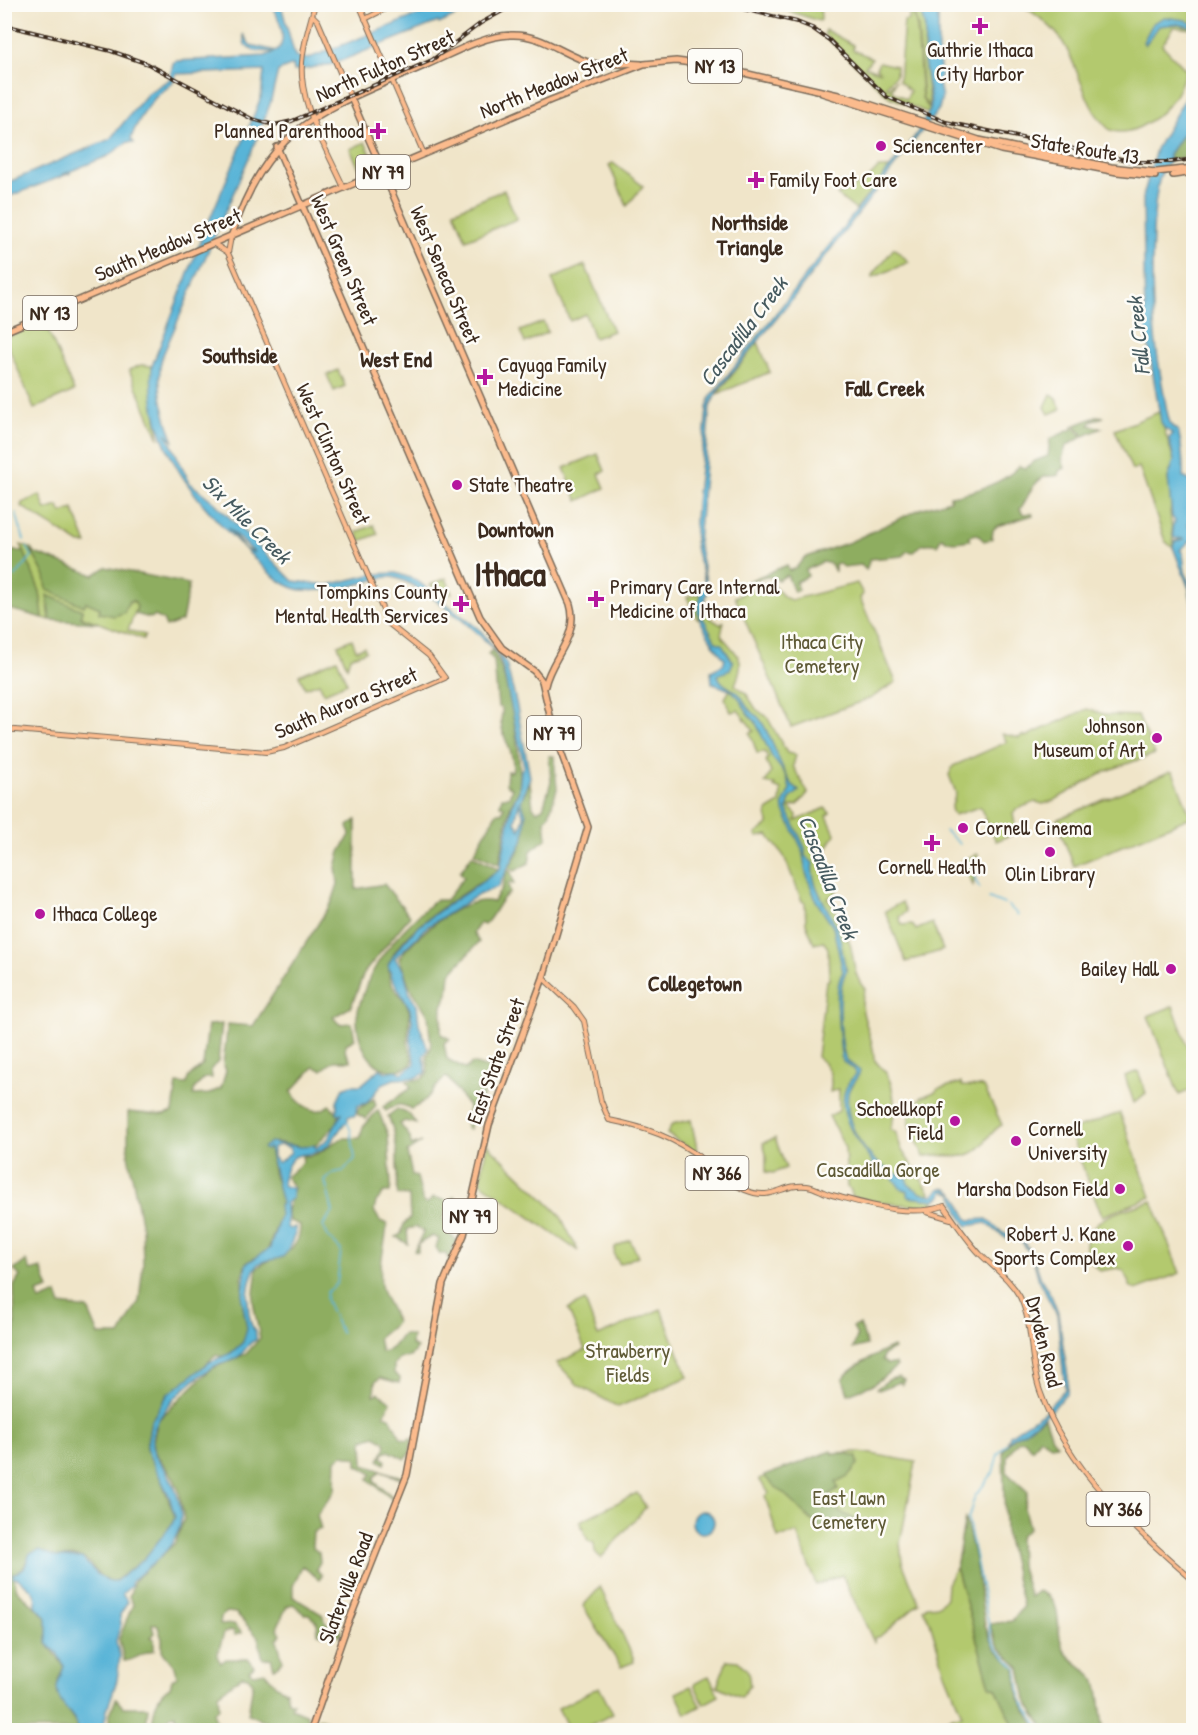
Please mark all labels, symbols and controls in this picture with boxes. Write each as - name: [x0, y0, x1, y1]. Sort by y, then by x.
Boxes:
- marker: Guthrie Ithaca City Harbor: [971, 17, 989, 35]
- street label: North Fulton Street: [311, 22, 460, 109]
- place label: Guthrie Ithaca City Harbor: [927, 35, 1033, 88]
- street label: North Meadow Street: [475, 39, 633, 126]
- road number: NY 13: [688, 49, 742, 83]
- place label: Planned Parenthood: [214, 116, 364, 145]
- marker: Planned Parenthood: [369, 122, 387, 140]
- street label: State Route 13: [1029, 126, 1141, 171]
- place label: Sciencenter: [893, 131, 983, 160]
- marker: Sciencenter: [874, 139, 888, 153]
- road number: NY 79: [356, 155, 410, 189]
- place label: Family Foot Care: [769, 165, 897, 194]
- marker: Family Foot Care: [747, 171, 765, 189]
- street label: West Green Street: [304, 190, 385, 330]
- street label: South Meadow Street: [90, 200, 246, 288]
- street label: West Seneca Street: [403, 201, 488, 349]
- district label: Northside Triangle: [712, 207, 789, 263]
- water label: Cascadilla Creek: [692, 269, 795, 392]
- water label: Fall Creek: [1119, 294, 1157, 377]
- road number: NY 13: [23, 296, 77, 330]
- district label: Southside: [202, 340, 278, 370]
- district label: West End: [360, 344, 432, 374]
- place label: Cayuga Family Medicine: [498, 350, 607, 403]
- marker: Cayuga Family Medicine: [476, 368, 494, 386]
- district label: Fall Creek: [845, 373, 925, 403]
- street label: West Clinton Street: [289, 379, 378, 530]
- water label: Six Mile Creek: [196, 468, 300, 572]
- place label: State Theatre: [469, 470, 573, 499]
- marker: State Theatre: [450, 478, 464, 492]
- district label: Downtown: [478, 514, 554, 544]
- district label: Ithaca: [474, 552, 546, 596]
- place label: Primary Care Internal Medicine of Ithaca: [610, 572, 780, 625]
- place label: Tompkins County Mental Health Services: [275, 577, 448, 630]
- marker: Primary Care Internal Medicine of Ithaca: [587, 590, 605, 608]
- marker: Tompkins County Mental Health Services: [452, 595, 470, 613]
- park label: Ithaca City Cemetery: [781, 627, 863, 680]
- street label: South Aurora Street: [270, 659, 422, 746]
- place label: Johnson Museum of Art: [1034, 711, 1146, 764]
- road number: NY 79: [527, 716, 581, 750]
- marker: Johnson Museum of Art: [1150, 731, 1164, 745]
- water label: Cascadilla Creek: [792, 811, 867, 945]
- place label: Cornell Cinema: [975, 813, 1091, 842]
- marker: Cornell Cinema: [956, 821, 970, 835]
- marker: Cornell Health: [923, 834, 941, 852]
- marker: Olin Library: [1043, 845, 1057, 859]
- place label: Cornell Health: [878, 852, 986, 881]
- place label: Olin Library: [1005, 859, 1095, 888]
- place label: Ithaca College: [52, 899, 158, 928]
- marker: Ithaca College: [33, 907, 47, 921]
- place label: Bailey Hall: [1081, 954, 1160, 983]
- marker: Bailey Hall: [1164, 962, 1178, 976]
- district label: Collegetown: [648, 968, 742, 999]
- street label: East State Street: [459, 993, 532, 1128]
- place label: Schoellkopf Field: [857, 1094, 943, 1147]
- marker: Schoellkopf Field: [948, 1114, 962, 1128]
- place label: Cornell University: [1028, 1114, 1108, 1167]
- marker: Cornell University: [1009, 1134, 1023, 1148]
- park label: Cascadilla Gorge: [816, 1155, 940, 1184]
- road number: NY 366: [686, 1156, 748, 1190]
- place label: Marsha Dodson Field: [957, 1174, 1108, 1203]
- marker: Marsha Dodson Field: [1113, 1182, 1127, 1196]
- road number: NY 79: [443, 1199, 497, 1233]
- place label: Robert J. Kane Sports Complex: [994, 1219, 1116, 1272]
- marker: Robert J. Kane Sports Complex: [1121, 1239, 1135, 1253]
- street label: Dryden Road: [1019, 1294, 1070, 1390]
- park label: Strawberry Fields: [586, 1336, 671, 1389]
- park label: East Lawn Cemetery: [811, 1483, 887, 1536]
- road number: NY 366: [1086, 1492, 1150, 1526]
- street label: Slaterville Road: [311, 1528, 380, 1648]

